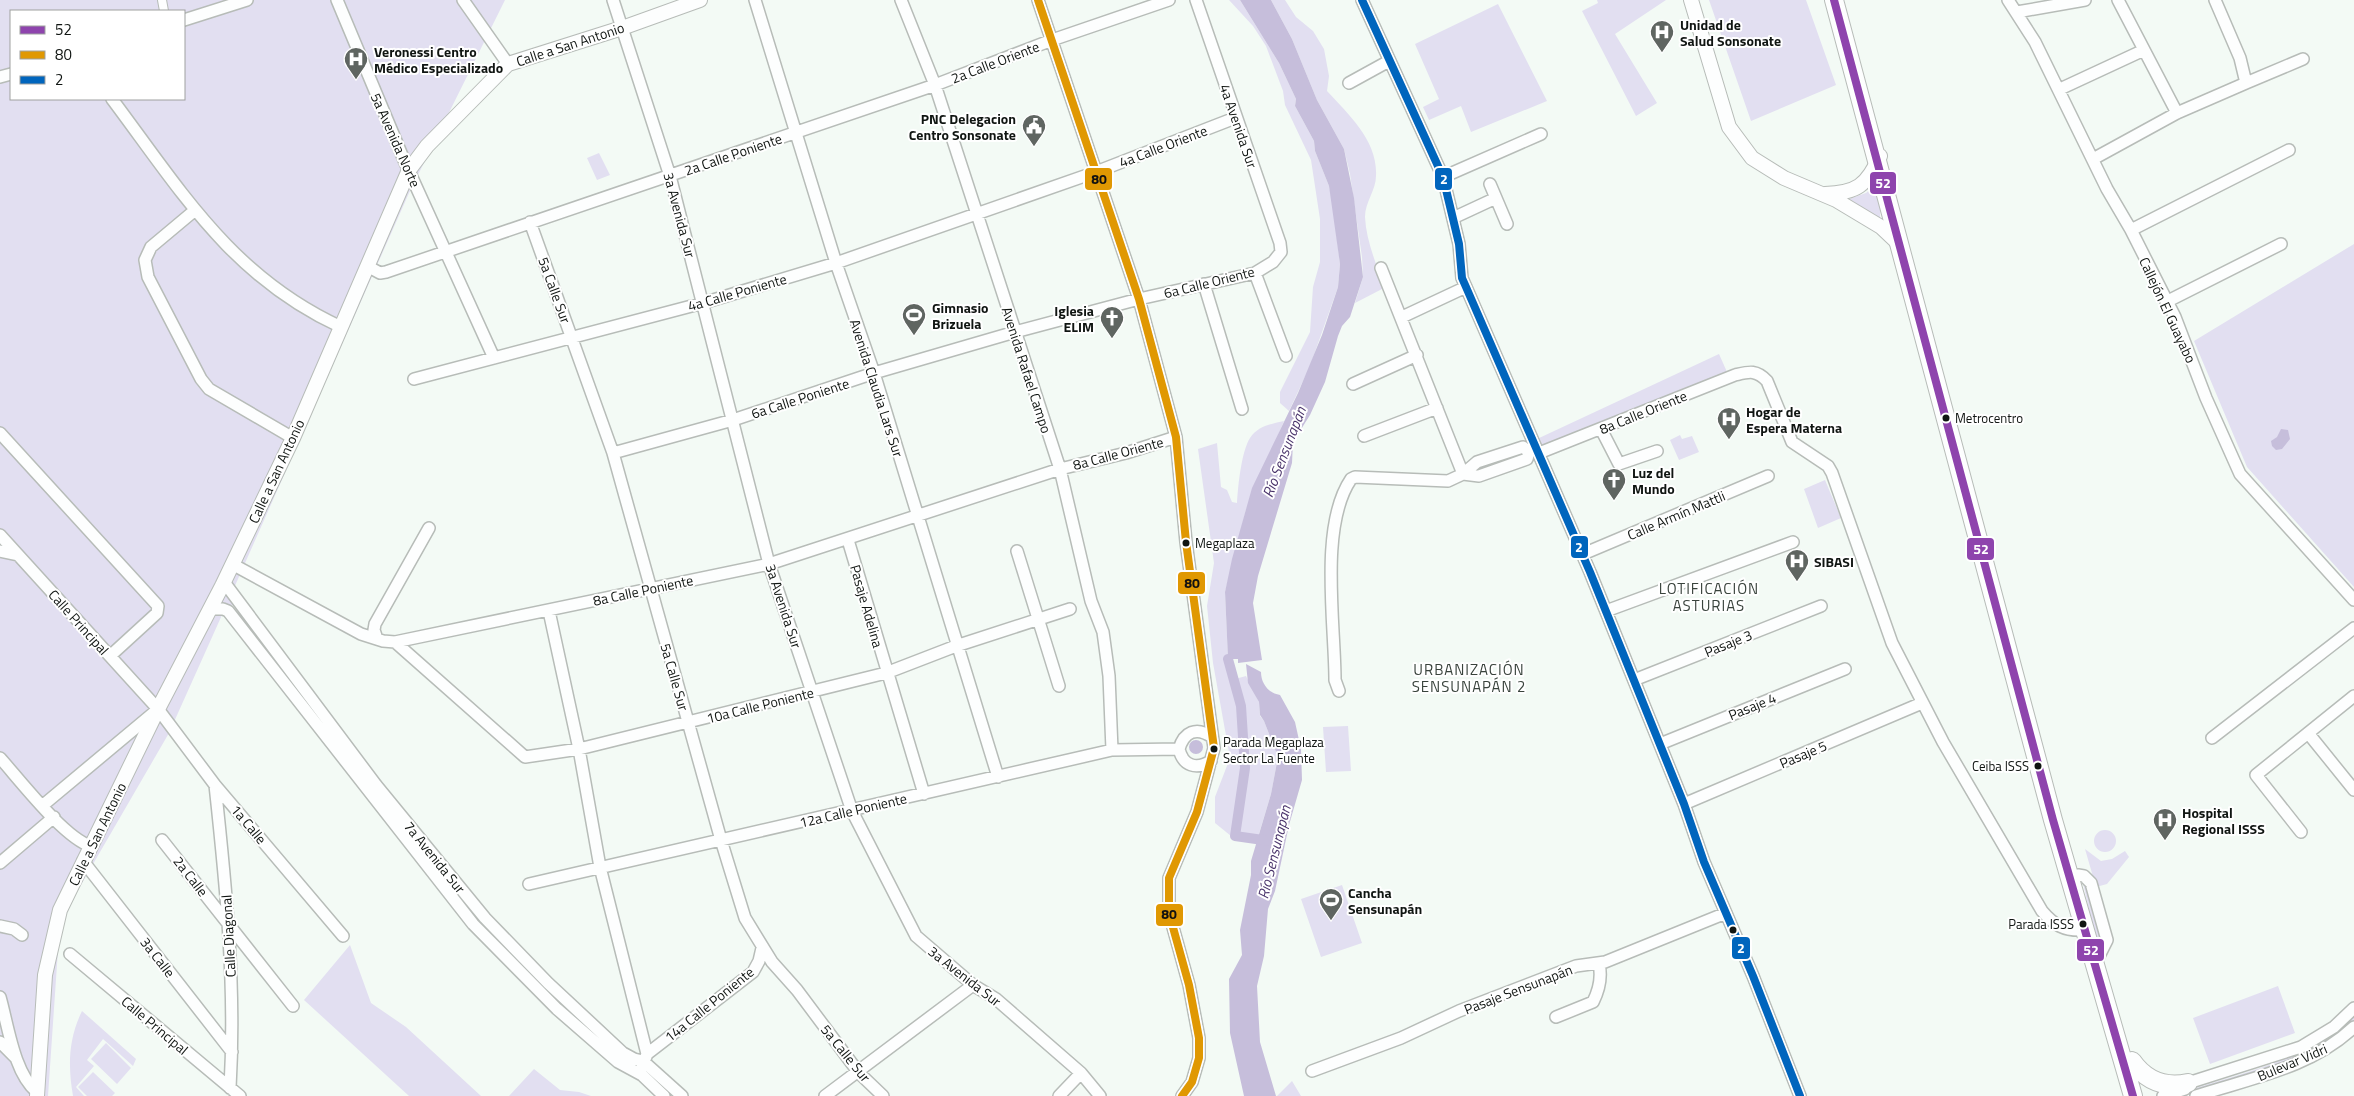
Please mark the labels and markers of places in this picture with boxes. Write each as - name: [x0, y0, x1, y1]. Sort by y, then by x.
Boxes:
- place label: Unidad de Salud Sonsonate: [1680, 14, 1781, 51]
- hospital icon: Unidad de Salud Sonsonate: [1649, 19, 1675, 53]
- place label: Veronessi Centro Médico Especializado: [374, 41, 503, 78]
- hospital icon: Veronessi Centro Médico Especializado: [343, 46, 369, 80]
- place label: PNC Delegacion Centro Sonsonate: [909, 108, 1016, 145]
- public building icon: PNC Delegacion Centro Sonsonate: [1021, 113, 1047, 147]
- place label: Gimnasio Brizuela: [932, 297, 988, 334]
- place label: Iglesia ELIM: [1054, 300, 1094, 337]
- sports icon: Gimnasio Brizuela: [901, 302, 927, 336]
- church icon: Iglesia ELIM: [1099, 305, 1125, 339]
- place label: Hogar de Espera Materna: [1746, 401, 1842, 438]
- hospital icon: Hogar de Espera Materna: [1716, 406, 1742, 440]
- place label: Metrocentro: [1955, 408, 2023, 428]
- marker: Metrocentro: [1941, 413, 1951, 423]
- place label: Luz del Mundo: [1632, 462, 1675, 499]
- church icon: Luz del Mundo: [1601, 467, 1627, 501]
- place label: Megaplaza: [1195, 533, 1255, 553]
- marker: Megaplaza: [1181, 538, 1191, 548]
- hospital icon: SIBASI: [1784, 548, 1810, 582]
- place label: SIBASI: [1814, 551, 1854, 572]
- place label: Parada Megaplaza Sector La Fuente: [1223, 732, 1324, 768]
- marker: Parada Megaplaza Sector La Fuente: [1209, 744, 1219, 754]
- place label: Ceiba ISSS: [1972, 756, 2029, 776]
- marker: Ceiba ISSS: [2033, 761, 2043, 771]
- place label: Hospital Regional ISSS: [2182, 802, 2265, 839]
- hospital icon: Hospital Regional ISSS: [2152, 807, 2178, 841]
- place label: Cancha Sensunapán: [1348, 882, 1422, 919]
- sports icon: Cancha Sensunapán: [1318, 887, 1344, 921]
- place label: Parada ISSS: [2008, 914, 2074, 934]
- marker: Parada ISSS: [2078, 919, 2088, 929]
- unlabelled marker: [1728, 925, 1738, 935]

